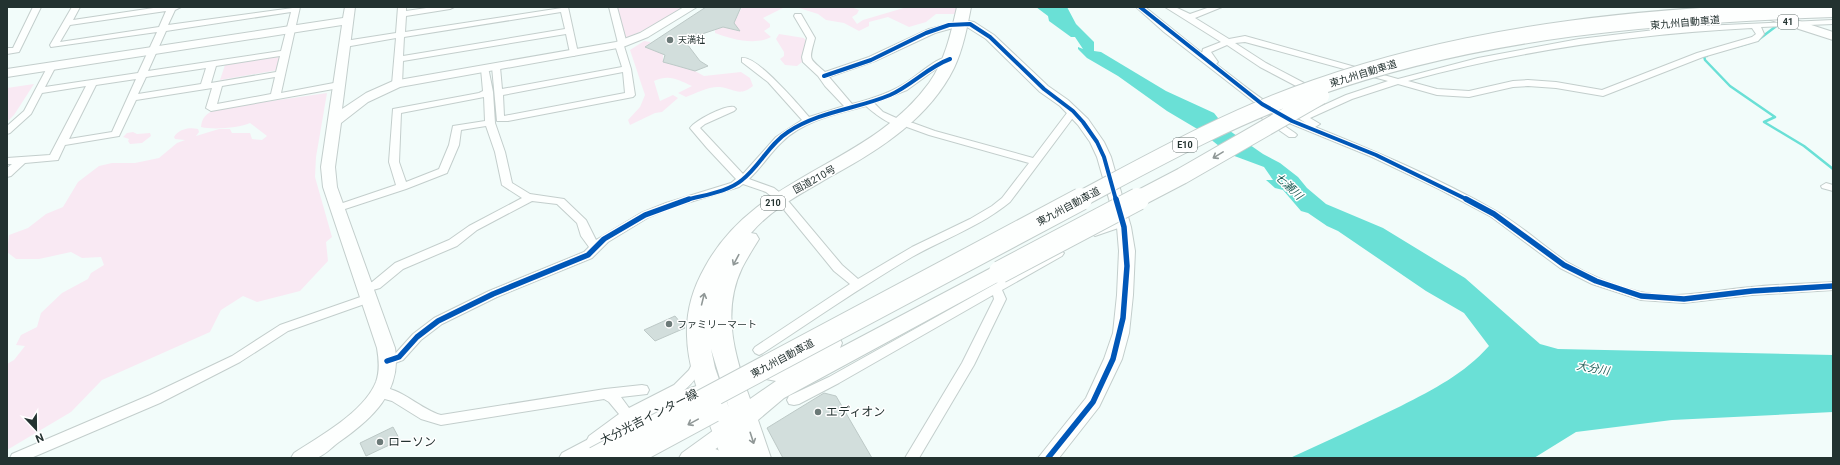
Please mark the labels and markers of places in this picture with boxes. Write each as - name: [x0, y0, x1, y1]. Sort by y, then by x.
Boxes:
- marker: 天満社: [665, 35, 675, 45]
- place label: 天満社: [678, 35, 705, 45]
- marker: ファミリーマート: [664, 319, 674, 329]
- place label: ファミリーマート: [677, 319, 757, 330]
- place label: エディオン: [826, 405, 885, 419]
- marker: エディオン: [813, 407, 823, 417]
- place label: ローソン: [388, 435, 436, 449]
- marker: ローソン: [375, 437, 385, 447]

